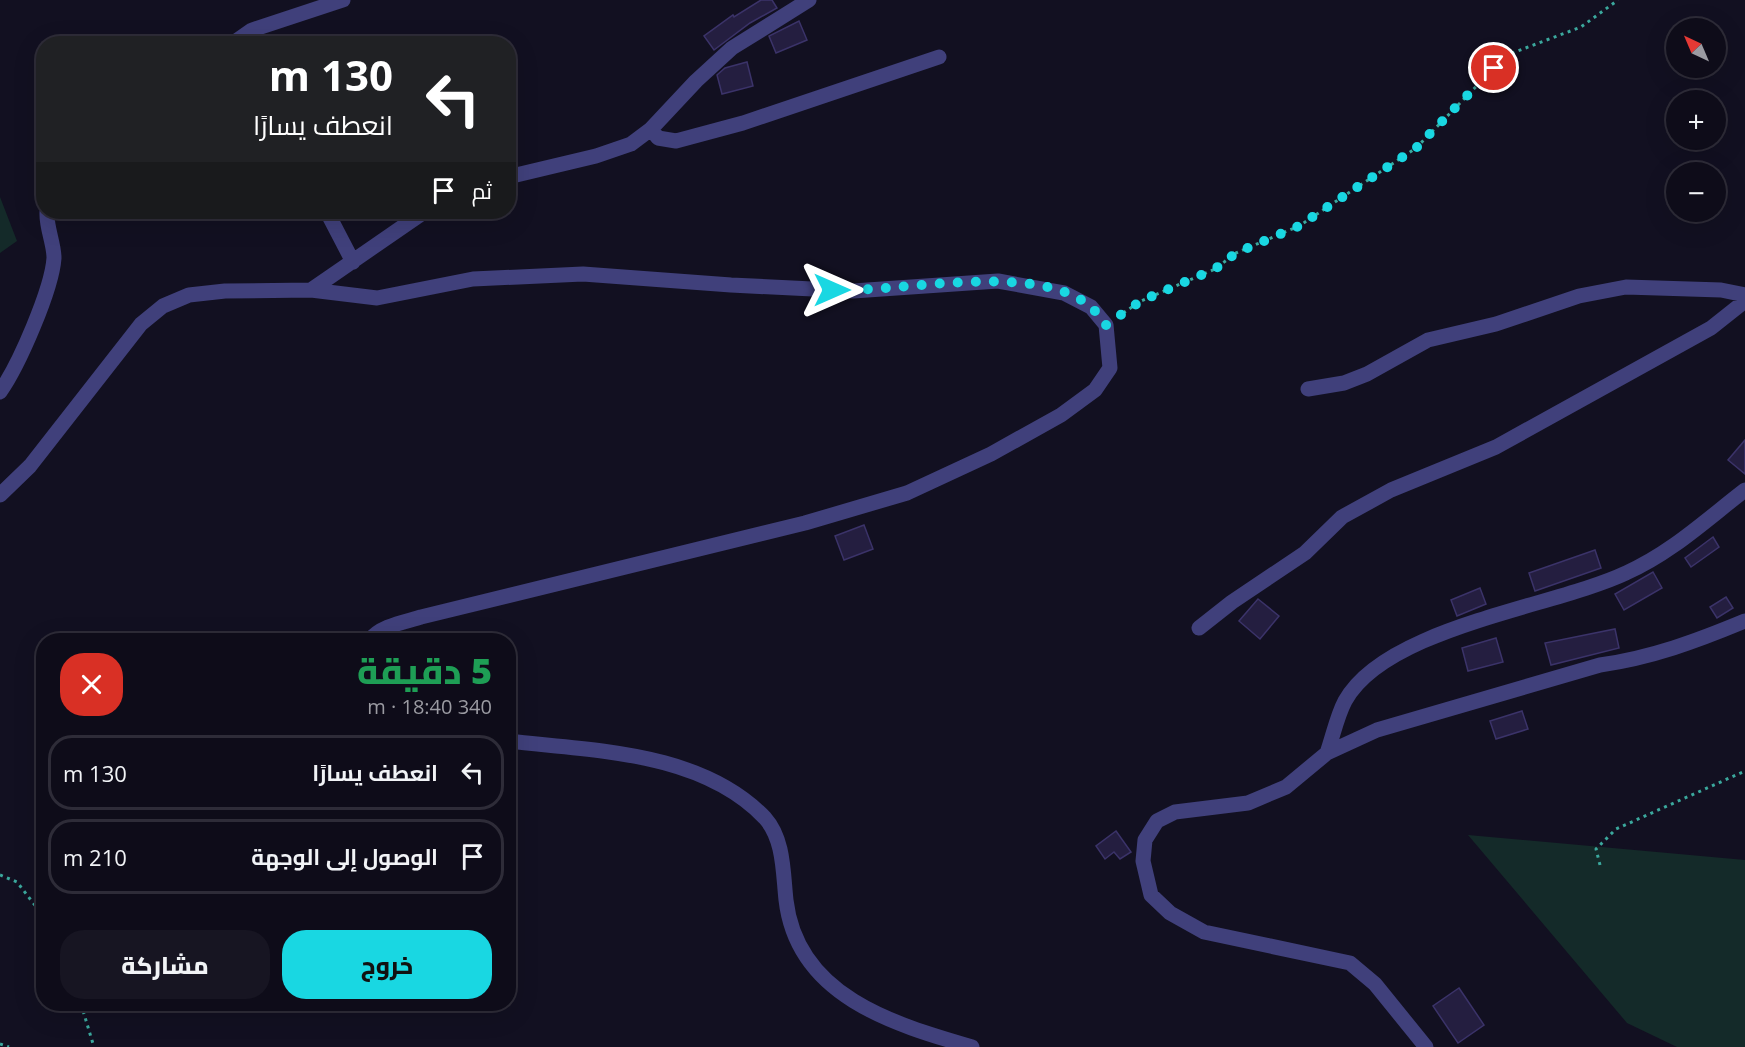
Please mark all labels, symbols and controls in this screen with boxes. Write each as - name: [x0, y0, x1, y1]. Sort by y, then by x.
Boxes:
- north arrow: [1666, 18, 1726, 78]
- map controls: [1666, 18, 1726, 222]
- pin: [1468, 42, 1519, 93]
- text: 130 m: [269, 46, 393, 103]
- icon: arrive: [1477, 51, 1510, 84]
- icon: left: [414, 60, 492, 138]
- button: +: [1666, 90, 1726, 150]
- text: انعطف يسارًا: [253, 106, 393, 143]
- button: −: [1666, 162, 1726, 222]
- icon: arrive: [427, 174, 460, 207]
- text: ثم: [472, 175, 492, 205]
- position arrow: [800, 258, 864, 322]
- text: 5 دقيقة: [357, 646, 492, 695]
- button: close: [60, 653, 123, 716]
- text: 340 m · 18:40: [367, 693, 492, 720]
- icon: left: [456, 756, 489, 789]
- text: انعطف يسارًا: [312, 757, 438, 787]
- text: 130 m: [63, 758, 127, 788]
- icon: arrive: [456, 840, 489, 873]
- text: الوصول إلى الوجهة: [251, 841, 438, 871]
- text: 210 m: [63, 842, 127, 872]
- button: مشاركة: [60, 930, 270, 999]
- button: خروج: [282, 930, 492, 999]

